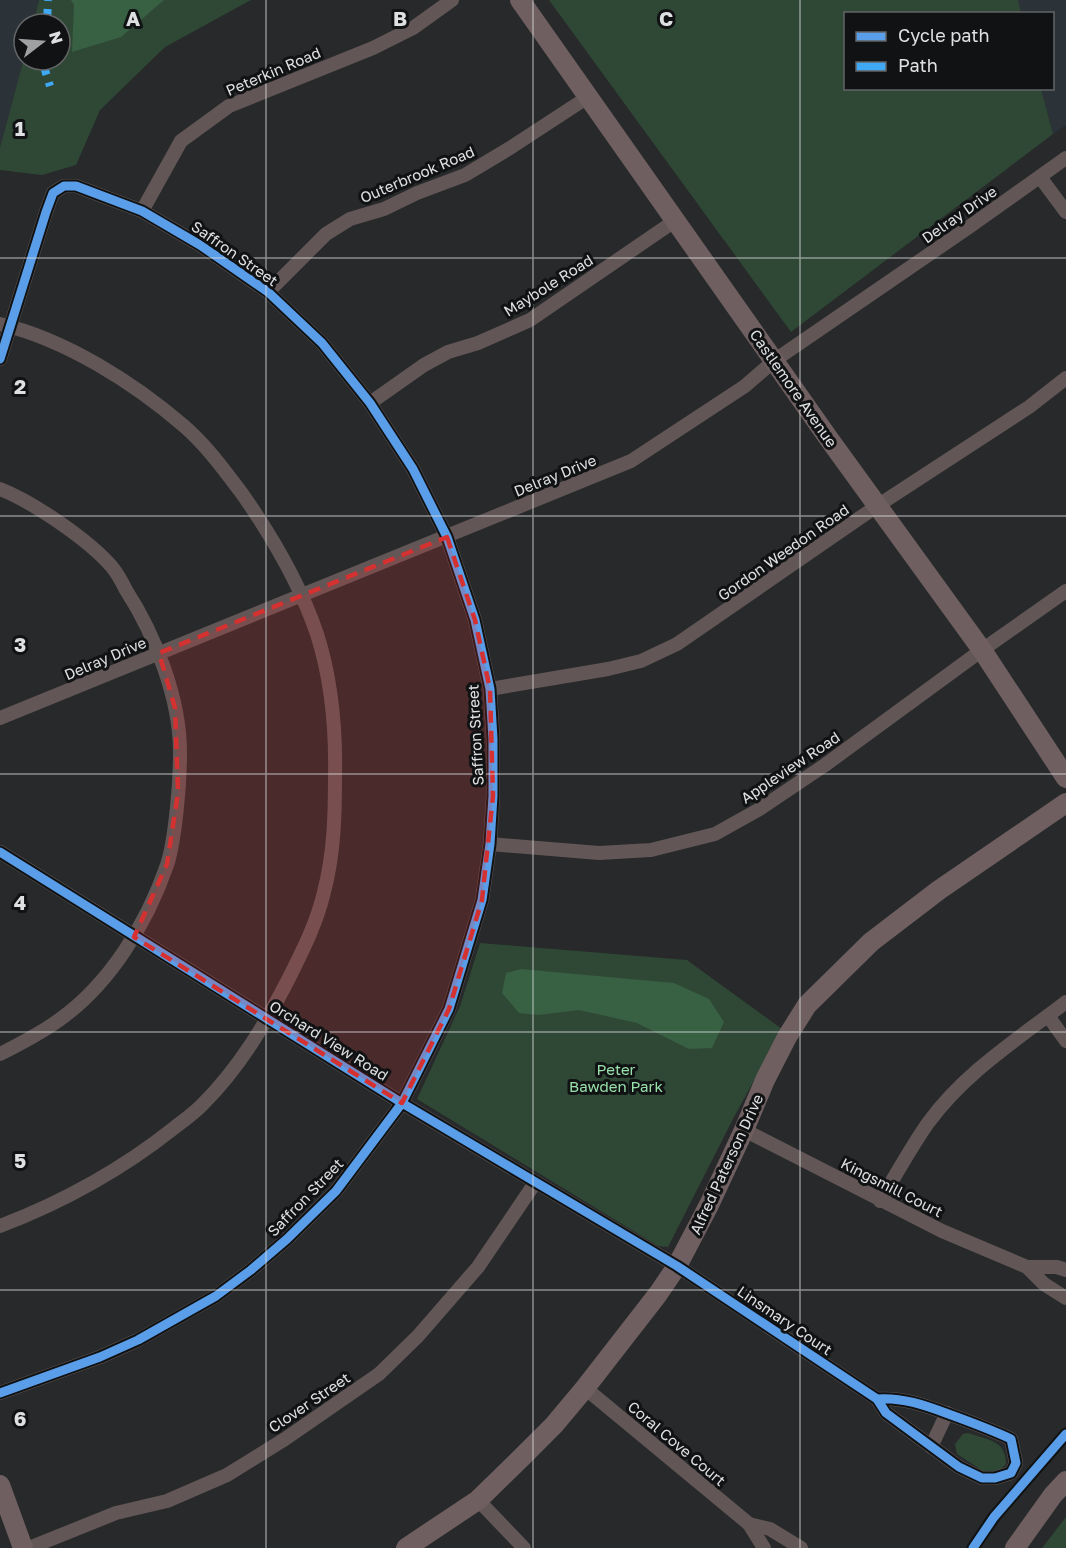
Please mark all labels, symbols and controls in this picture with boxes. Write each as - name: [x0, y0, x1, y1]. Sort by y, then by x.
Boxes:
- text: A: [126, 6, 140, 30]
- text: B: [393, 6, 407, 30]
- text: C: [659, 6, 673, 30]
- north arrow: [12, 12, 72, 72]
- legend: [844, 12, 1054, 90]
- text: Cycle path: [898, 24, 990, 46]
- text: N: [45, 29, 68, 46]
- street label: Peterkin Road: [223, 43, 323, 99]
- text: Path: [898, 54, 938, 76]
- text: 1: [15, 116, 25, 140]
- street label: Outerbrook Road: [357, 142, 477, 206]
- street label: Delray Drive: [918, 181, 1000, 246]
- street label: Saffron Street: [188, 217, 282, 289]
- street label: Maybole Road: [500, 250, 596, 320]
- street label: Castlemore Avenue: [747, 326, 842, 450]
- text: 2: [14, 374, 26, 398]
- street label: Delray Drive: [511, 450, 599, 500]
- street label: Gordon Weedon Road: [714, 500, 852, 604]
- text: 3: [14, 632, 26, 656]
- street label: Delray Drive: [61, 633, 149, 683]
- street label: Saffron Street: [463, 684, 487, 786]
- street label: Appleview Road: [737, 727, 843, 807]
- text: 4: [14, 890, 26, 914]
- street label: Orchard View Road: [266, 996, 392, 1084]
- park label: Peter Bawden Park: [569, 1060, 663, 1095]
- street label: Alfred Paterson Drive: [686, 1091, 767, 1237]
- text: 5: [14, 1148, 26, 1172]
- street label: Saffron Street: [263, 1154, 347, 1240]
- street label: Kingsmill Court: [838, 1154, 946, 1220]
- street label: Linsmary Court: [734, 1282, 836, 1358]
- street label: Clover Street: [265, 1368, 353, 1436]
- street label: Coral Cove Court: [625, 1397, 729, 1489]
- text: 6: [14, 1406, 26, 1430]

